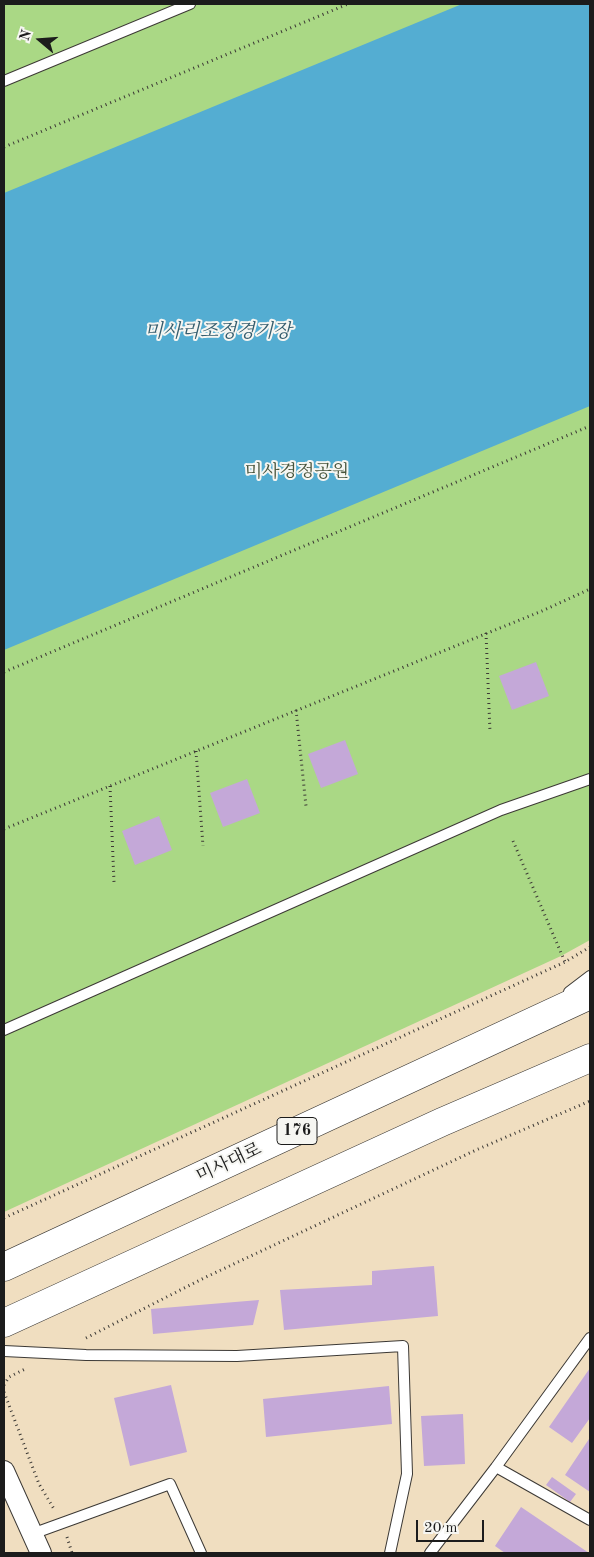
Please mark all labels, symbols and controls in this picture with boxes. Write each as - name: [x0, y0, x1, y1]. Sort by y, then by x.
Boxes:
- north arrow: [15, 15, 65, 65]
- text: N: [17, 28, 34, 43]
- water label: 미사리조정경기장: [145, 321, 291, 343]
- park label: 미사경정공원: [245, 461, 349, 483]
- road number: 176: [277, 1118, 317, 1144]
- street label: 미사대로: [193, 1139, 265, 1187]
- scale bar: [419, 1510, 486, 1542]
- text: 20 m: [424, 1521, 458, 1536]

